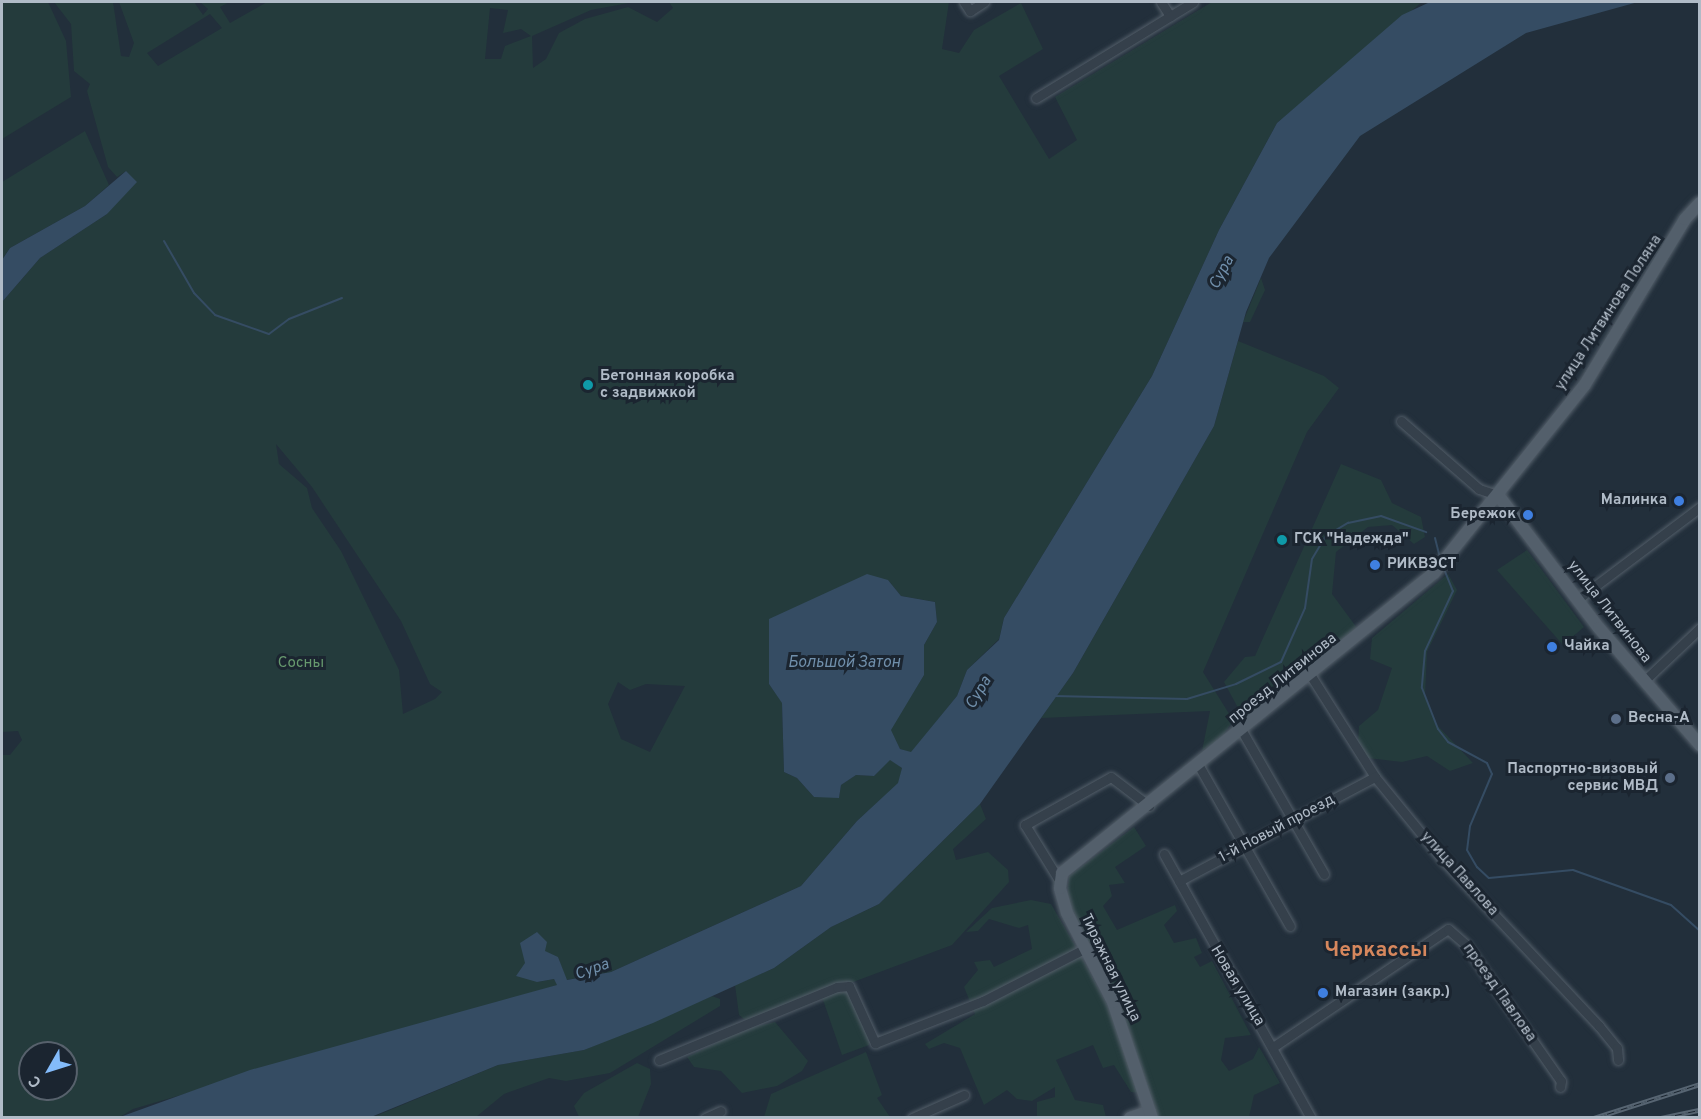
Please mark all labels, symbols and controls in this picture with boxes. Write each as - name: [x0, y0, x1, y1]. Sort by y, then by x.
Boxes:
- street label: улица Литвинова Поляна: [1552, 232, 1666, 394]
- water label: Сура: [1205, 253, 1239, 293]
- place label: Бетонная коробка с задвижкой: [600, 367, 735, 402]
- marker: Бетонная коробка с задвижкой: [581, 378, 595, 392]
- place label: Малинка: [1601, 492, 1667, 510]
- marker: Малинка: [1672, 494, 1686, 508]
- place label: Бережок: [1450, 506, 1516, 524]
- marker: Бережок: [1521, 508, 1535, 522]
- place label: ГСК "Надежда": [1294, 531, 1409, 549]
- marker: ГСК "Надежда": [1275, 533, 1289, 547]
- place label: РИКВЭСТ: [1387, 556, 1457, 574]
- street label: улица Литвинова: [1563, 557, 1655, 667]
- marker: РИКВЭСТ: [1368, 558, 1382, 572]
- street label: проезд Литвинова: [1225, 630, 1341, 728]
- place label: Чайка: [1564, 638, 1609, 656]
- marker: Чайка: [1545, 640, 1559, 654]
- water label: Большой Затон: [788, 653, 900, 673]
- park label: Сосны: [278, 655, 324, 673]
- water label: Сура: [962, 673, 996, 713]
- place label: Весна-А: [1628, 710, 1690, 728]
- marker: Весна-А: [1609, 712, 1623, 726]
- place label: Паспортно-визовый сервис МВД: [1507, 760, 1658, 795]
- marker: Паспортно-визовый сервис МВД: [1663, 771, 1677, 785]
- street label: 1-й Новый проезд: [1216, 791, 1338, 867]
- street label: улица Павлова: [1416, 828, 1502, 920]
- street label: Тиражная улица: [1076, 911, 1144, 1025]
- district label: Черкассы: [1324, 938, 1428, 964]
- street label: проезд Павлова: [1458, 940, 1540, 1046]
- street label: Новая улица: [1206, 943, 1268, 1029]
- water label: Сура: [572, 955, 612, 985]
- place label: Магазин (закр.): [1335, 984, 1450, 1002]
- marker: Магазин (закр.): [1316, 986, 1330, 1000]
- north arrow: [18, 1041, 78, 1101]
- text: С: [25, 1071, 47, 1091]

